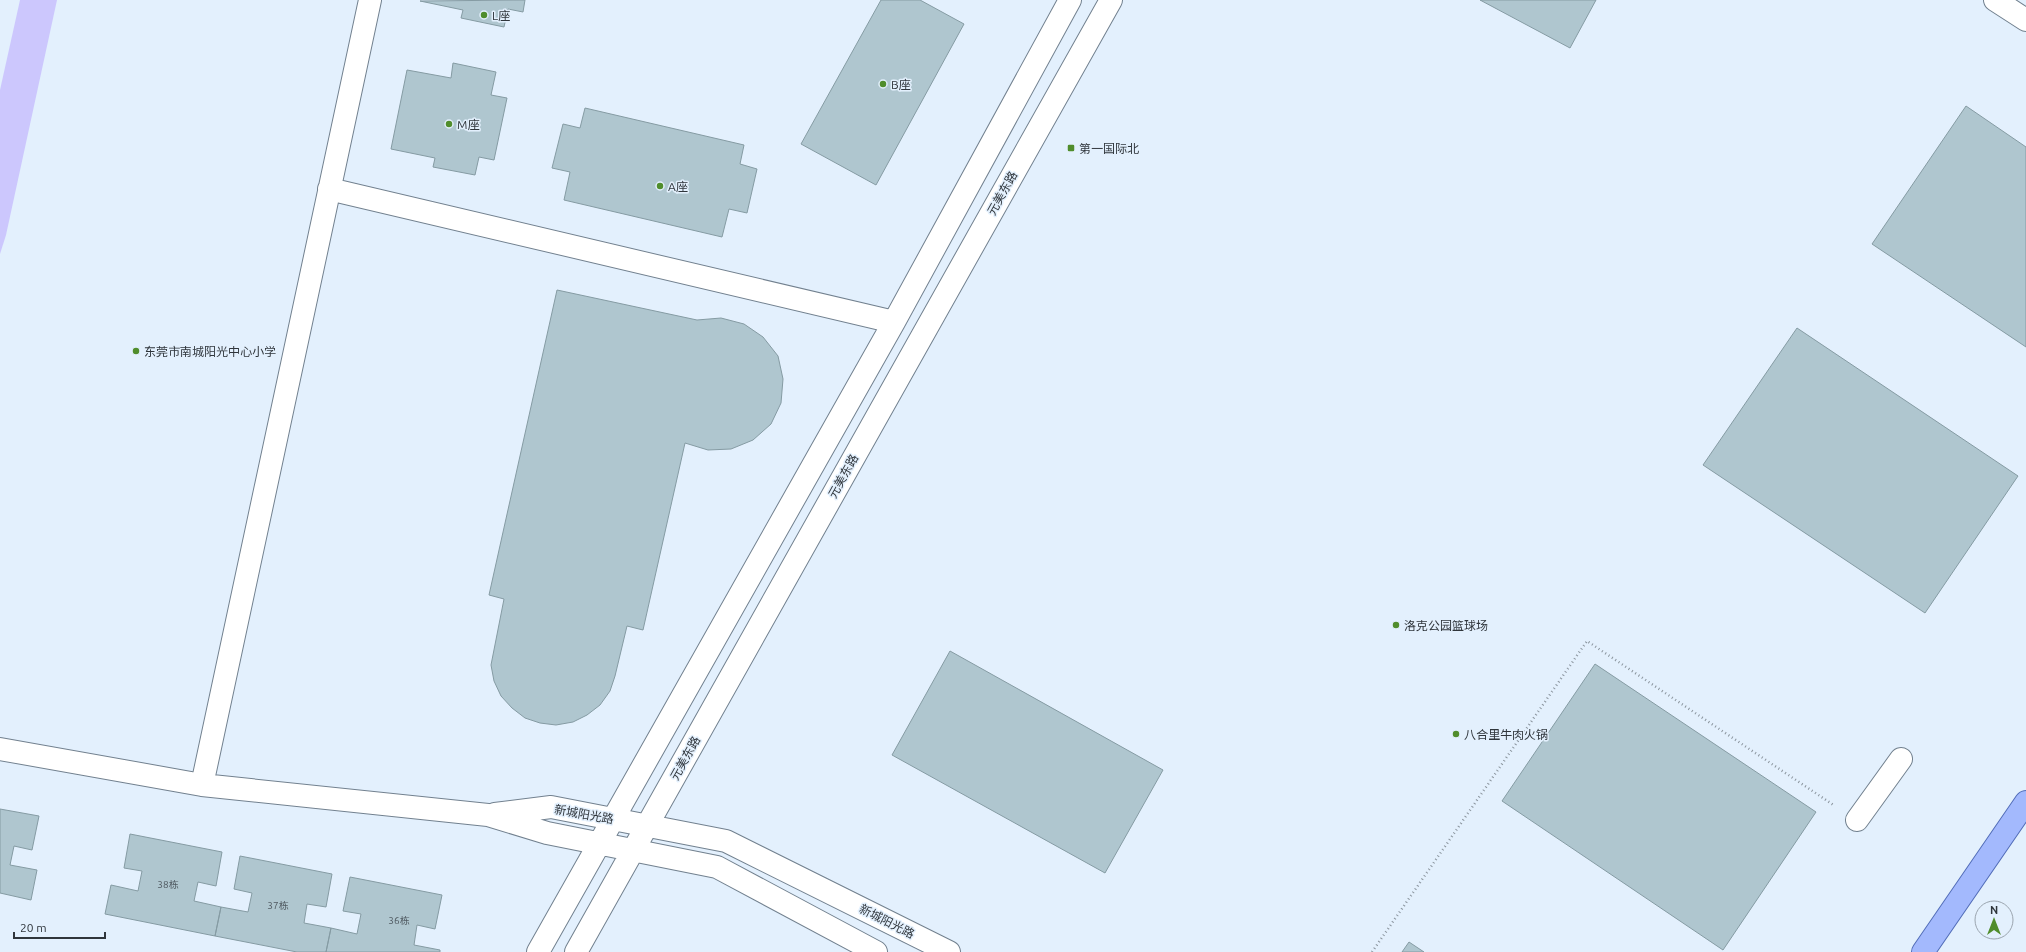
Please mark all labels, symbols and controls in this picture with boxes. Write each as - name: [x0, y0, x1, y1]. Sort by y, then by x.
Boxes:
- place label: L座: [492, 9, 510, 22]
- marker: L座: [479, 10, 489, 20]
- place label: B座: [891, 78, 911, 91]
- marker: B座: [878, 79, 888, 89]
- place label: M座: [457, 118, 479, 131]
- marker: M座: [444, 119, 454, 129]
- place label: 第一国际北: [1079, 142, 1139, 155]
- marker: 第一国际北: [1066, 143, 1076, 153]
- street label: 元美东路: [985, 169, 1019, 217]
- place label: A座: [668, 180, 688, 193]
- marker: A座: [655, 181, 665, 191]
- place label: 东莞市南城阳光中心小学: [144, 345, 276, 358]
- marker: 东莞市南城阳光中心小学: [131, 346, 141, 356]
- street label: 元美东路: [826, 452, 860, 500]
- place label: 洛克公园篮球场: [1404, 619, 1488, 632]
- marker: 洛克公园篮球场: [1391, 620, 1401, 630]
- place label: 八合里牛肉火锅: [1464, 728, 1548, 741]
- marker: 八合里牛肉火锅: [1451, 729, 1461, 739]
- street label: 元美东路: [668, 734, 702, 782]
- street label: 新城阳光路: [553, 802, 615, 826]
- house number: 38栋: [157, 879, 179, 890]
- house number: 37栋: [267, 900, 289, 911]
- north arrow: [1974, 900, 2014, 940]
- street label: 新城阳光路: [857, 902, 917, 940]
- text: N: [1990, 904, 1998, 916]
- scale bar: [14, 914, 105, 940]
- house number: 36栋: [388, 915, 410, 926]
- text: 20 m: [20, 921, 47, 934]

